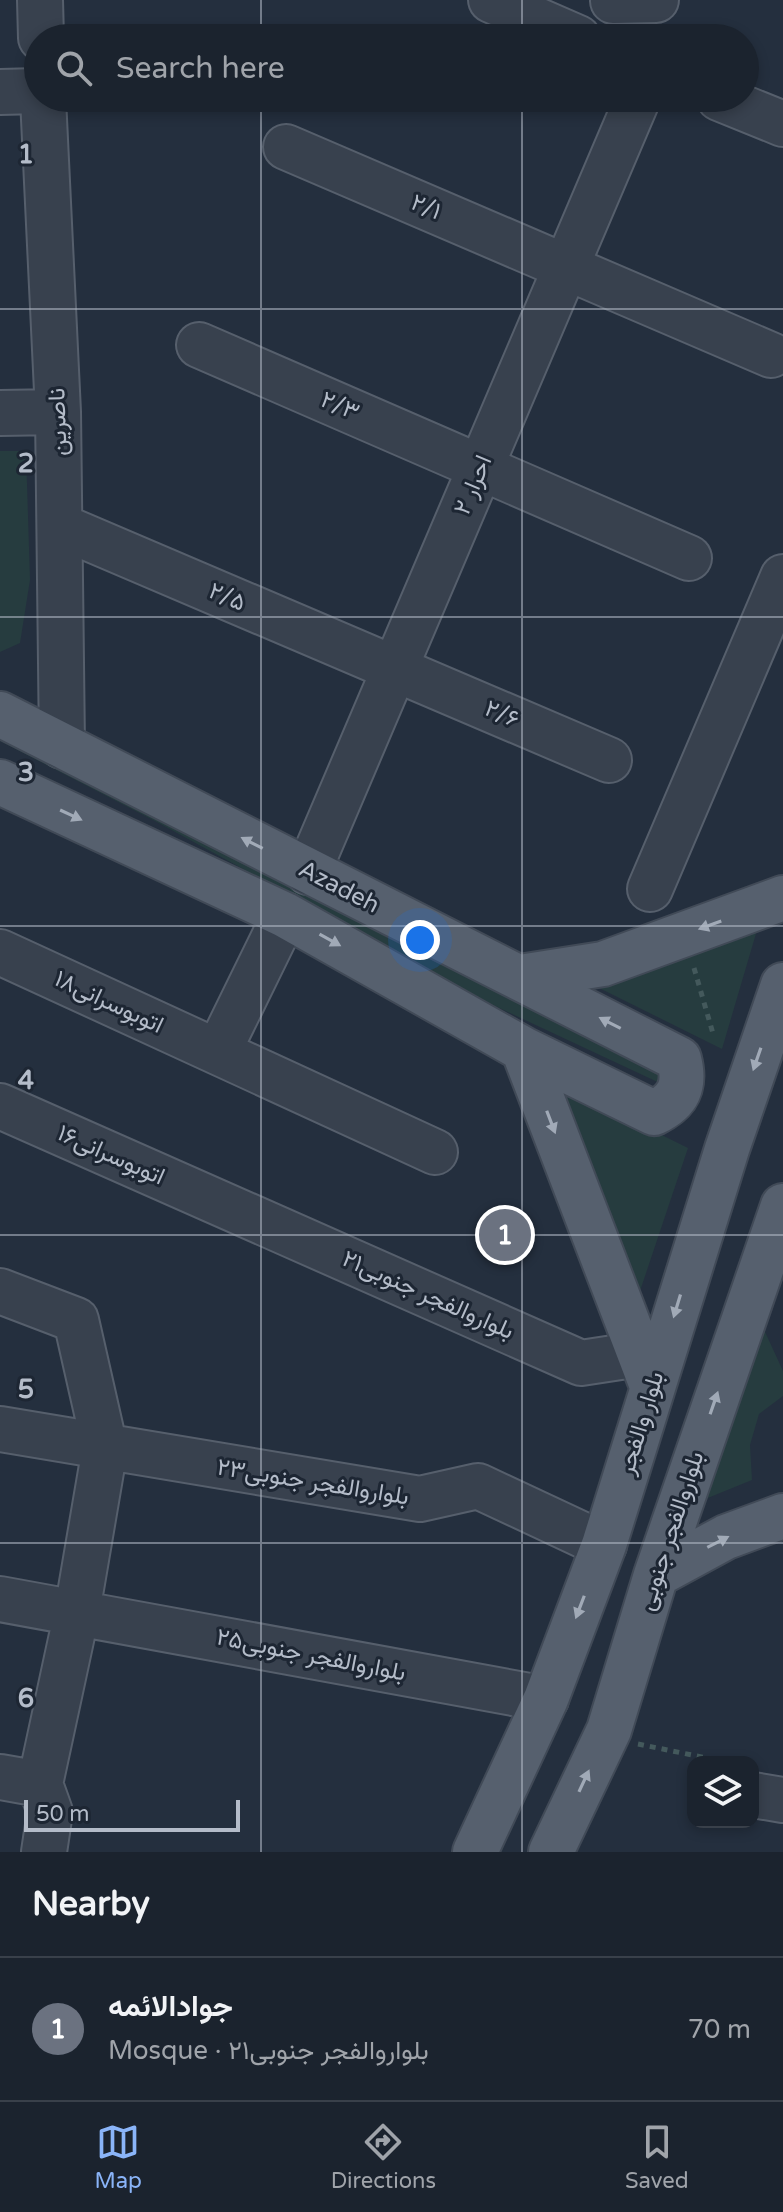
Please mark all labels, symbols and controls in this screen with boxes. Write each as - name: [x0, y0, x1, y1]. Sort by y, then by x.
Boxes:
- search box: [24, 24, 759, 112]
- icon: search: [52, 46, 96, 90]
- text: Search here: [116, 50, 285, 87]
- text: 1: [18, 139, 34, 170]
- street label: ۲/۱: [406, 188, 446, 226]
- street label: ۲/۳: [316, 385, 364, 427]
- street label: ناصرین: [42, 387, 74, 457]
- text: 2: [18, 448, 34, 479]
- street label: ۲ احرار: [448, 451, 498, 519]
- street label: ۲/۵: [204, 576, 250, 618]
- street label: ۲/۶: [480, 694, 524, 734]
- text: 3: [18, 757, 34, 788]
- one-way arrow: [59, 808, 82, 822]
- one-way arrow: [241, 837, 264, 850]
- street label: Azadeh: [294, 854, 384, 920]
- your location: [400, 920, 440, 960]
- one-way arrow: [698, 920, 722, 932]
- one-way arrow: [319, 933, 341, 947]
- street label: اتوبوسرانی۱۸: [50, 964, 168, 1040]
- one-way arrow: [598, 1016, 621, 1030]
- one-way arrow: [751, 1047, 763, 1071]
- text: 4: [18, 1065, 34, 1096]
- one-way arrow: [545, 1110, 558, 1134]
- street label: اتوبوسرانی۱۶: [53, 1118, 169, 1192]
- pin: 1: [479, 1205, 531, 1265]
- street label: بلواروالفجر جنوبی۲۱: [338, 1244, 518, 1346]
- one-way arrow: [670, 1295, 683, 1319]
- street label: بلوار والفجر: [611, 1368, 670, 1479]
- text: 5: [18, 1374, 34, 1405]
- one-way arrow: [708, 1391, 720, 1415]
- street label: بلواروالفجر جنوبی: [632, 1448, 710, 1614]
- street label: بلواروالفجر جنوبی۲۳: [215, 1453, 411, 1511]
- one-way arrow: [707, 1535, 729, 1549]
- one-way arrow: [573, 1595, 586, 1619]
- street label: بلواروالفجر جنوبی۲۵: [214, 1622, 408, 1688]
- text: 6: [18, 1683, 34, 1714]
- map controls: [687, 1756, 759, 1828]
- button: layers: [687, 1756, 759, 1828]
- one-way arrow: [577, 1770, 591, 1793]
- scale bar: [24, 1796, 240, 1832]
- text: 50 m: [36, 1801, 90, 1827]
- text: Nearby: [32, 1884, 150, 1925]
- text: جوادالائمه: [108, 1988, 233, 2025]
- text: 1: [50, 2014, 66, 2045]
- text: 70 m: [688, 2014, 751, 2045]
- text: Mosque · بلواروالفجر جنوبی۲۱: [108, 2035, 429, 2066]
- tab: Map: [94, 2120, 142, 2194]
- tab: Directions: [331, 2120, 436, 2194]
- tab: Saved: [625, 2120, 689, 2194]

